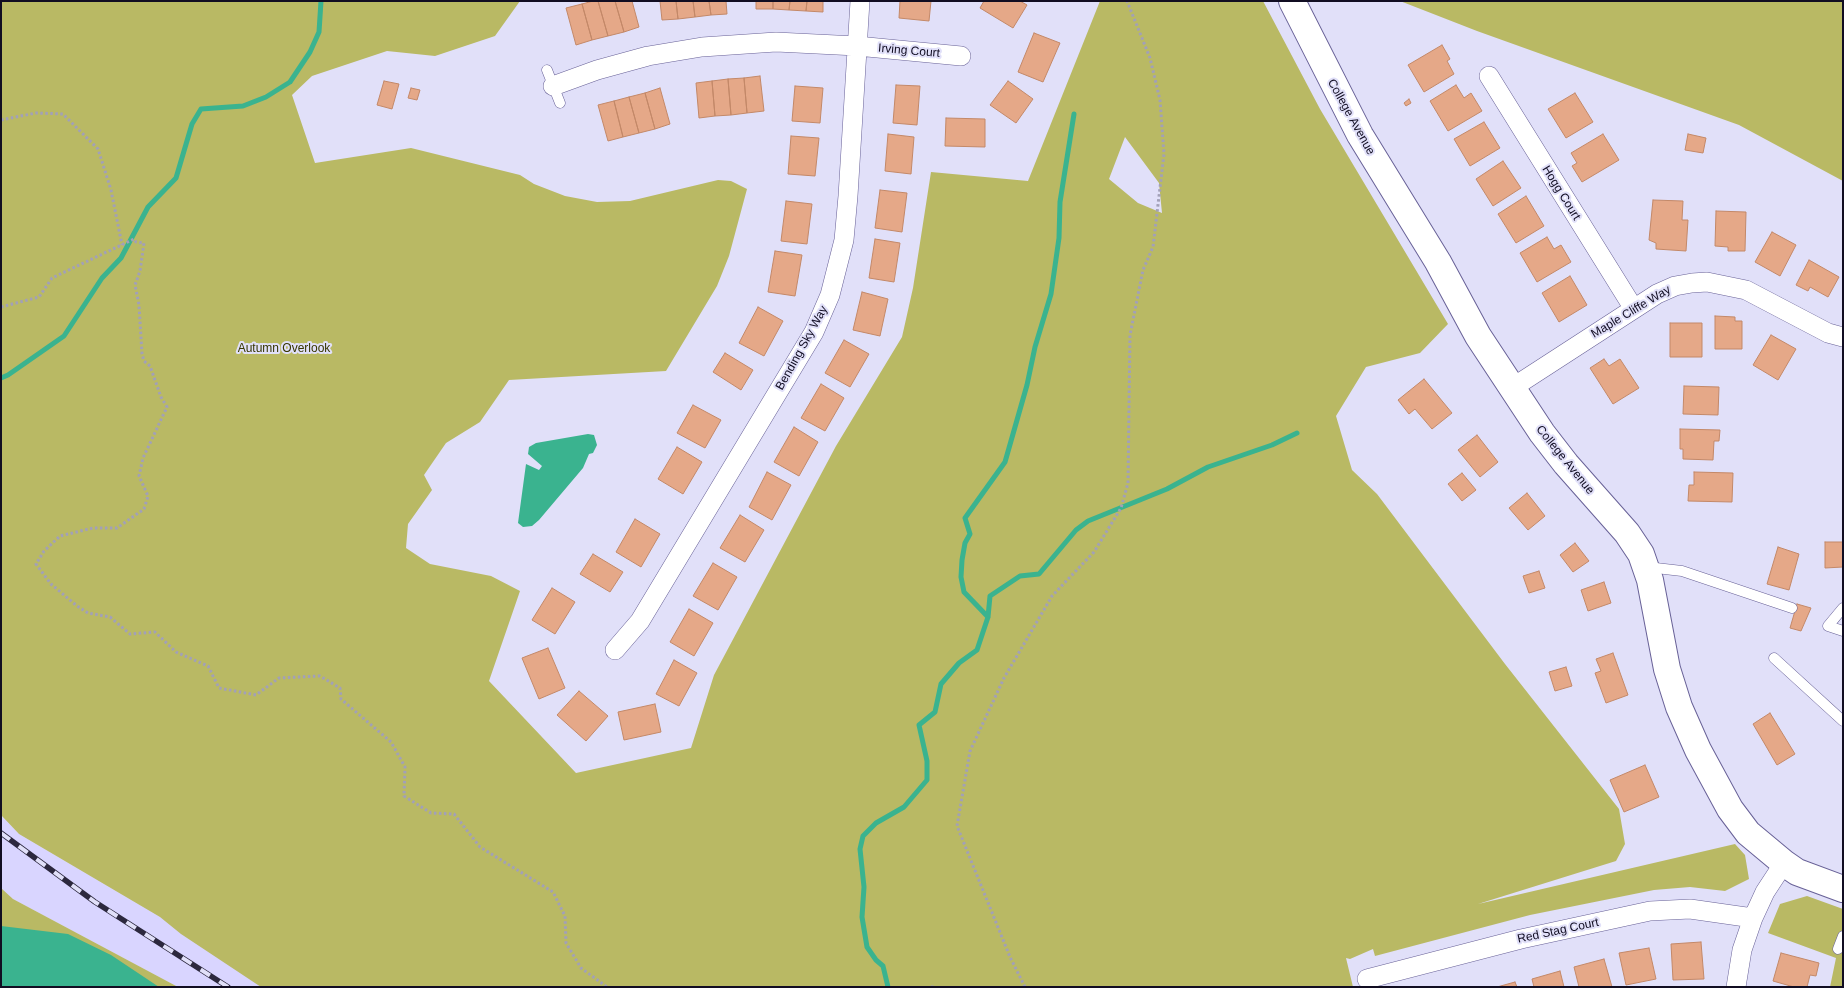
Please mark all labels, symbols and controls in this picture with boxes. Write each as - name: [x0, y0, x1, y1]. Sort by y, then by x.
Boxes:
- street label: Irving Court: [877, 41, 941, 61]
- street label: College Avenue: [1324, 77, 1378, 157]
- street label: Hogg Court: [1539, 163, 1583, 223]
- street label: Maple Cliffe Way: [1589, 283, 1673, 341]
- street label: Bending Sky Way: [773, 303, 831, 393]
- park label: Autumn Overlook: [238, 342, 330, 356]
- street label: College Avenue: [1533, 423, 1597, 497]
- street label: Red Stag Court: [1516, 915, 1600, 947]

